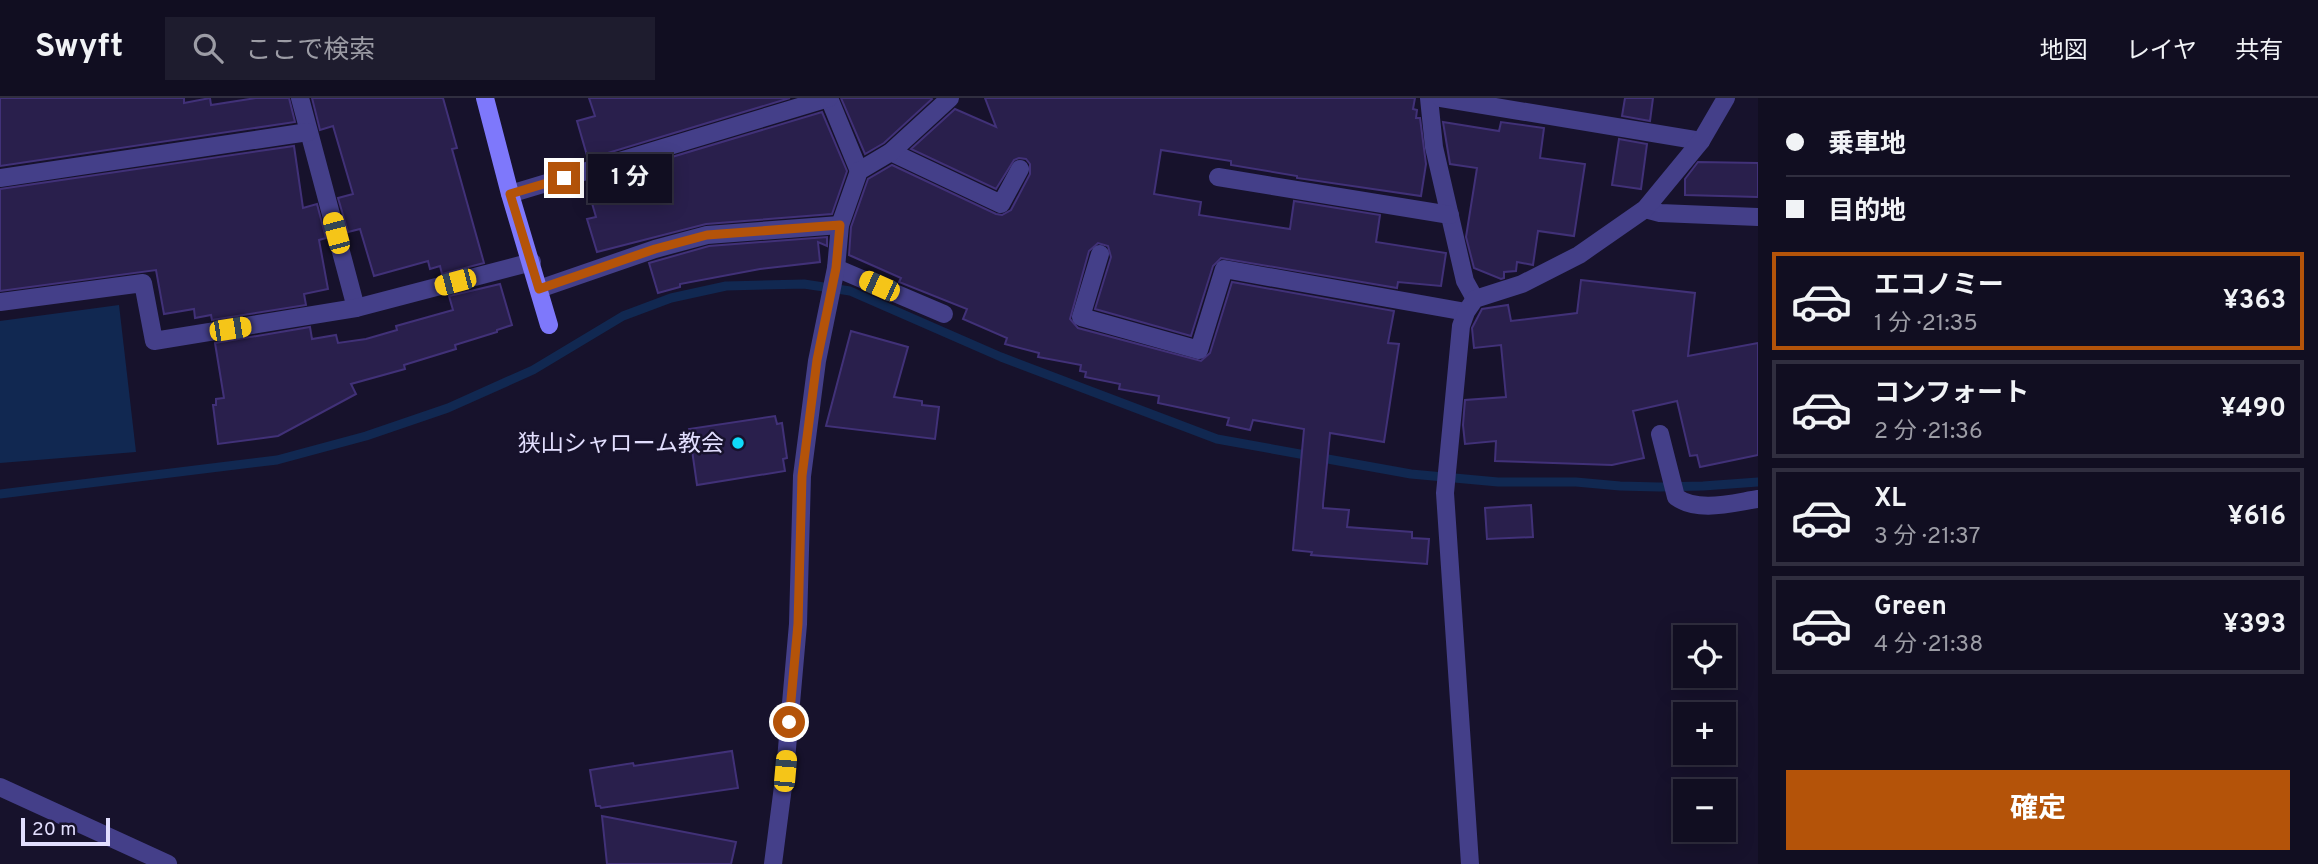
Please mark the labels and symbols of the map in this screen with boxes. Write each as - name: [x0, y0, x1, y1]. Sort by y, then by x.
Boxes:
- callout: 1 分: [588, 154, 672, 202]
- route end: [548, 162, 580, 194]
- car: [321, 210, 352, 256]
- car: [432, 266, 479, 298]
- car: [856, 268, 903, 304]
- car: [208, 315, 253, 343]
- place label: 狭山シャローム教会: [518, 431, 724, 460]
- marker: 狭山シャローム教会: [730, 435, 746, 451]
- route start: [773, 706, 805, 738]
- car: [773, 749, 798, 793]
- scale bar: [21, 815, 110, 847]

